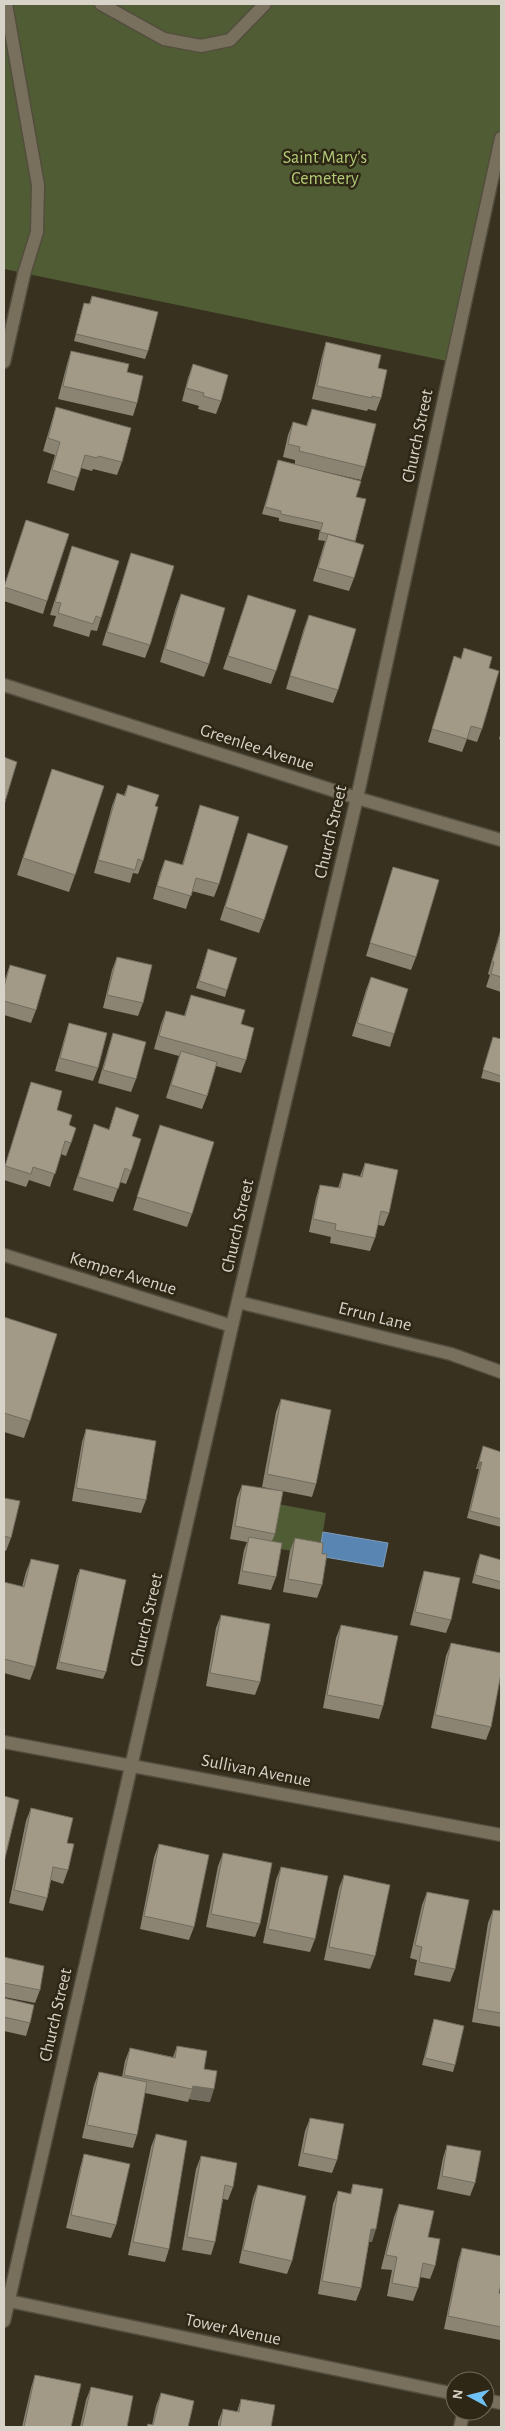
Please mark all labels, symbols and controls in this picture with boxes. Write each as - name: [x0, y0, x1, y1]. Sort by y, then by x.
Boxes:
- park label: Saint Mary’s Cemetery: [283, 149, 367, 188]
- street label: Church Street: [399, 387, 437, 484]
- street label: Greenlee Avenue: [198, 721, 316, 775]
- street label: Church Street: [312, 783, 351, 880]
- street label: Church Street: [219, 1177, 258, 1274]
- street label: Kemper Avenue: [67, 1249, 179, 1299]
- street label: Errun Lane: [337, 1299, 413, 1335]
- street label: Church Street: [128, 1571, 167, 1668]
- street label: Sullivan Avenue: [200, 1752, 312, 1790]
- street label: Church Street: [37, 1966, 76, 2063]
- street label: Tower Avenue: [183, 2311, 283, 2349]
- north arrow: [445, 2371, 495, 2421]
- text: N: [451, 2389, 466, 2400]

